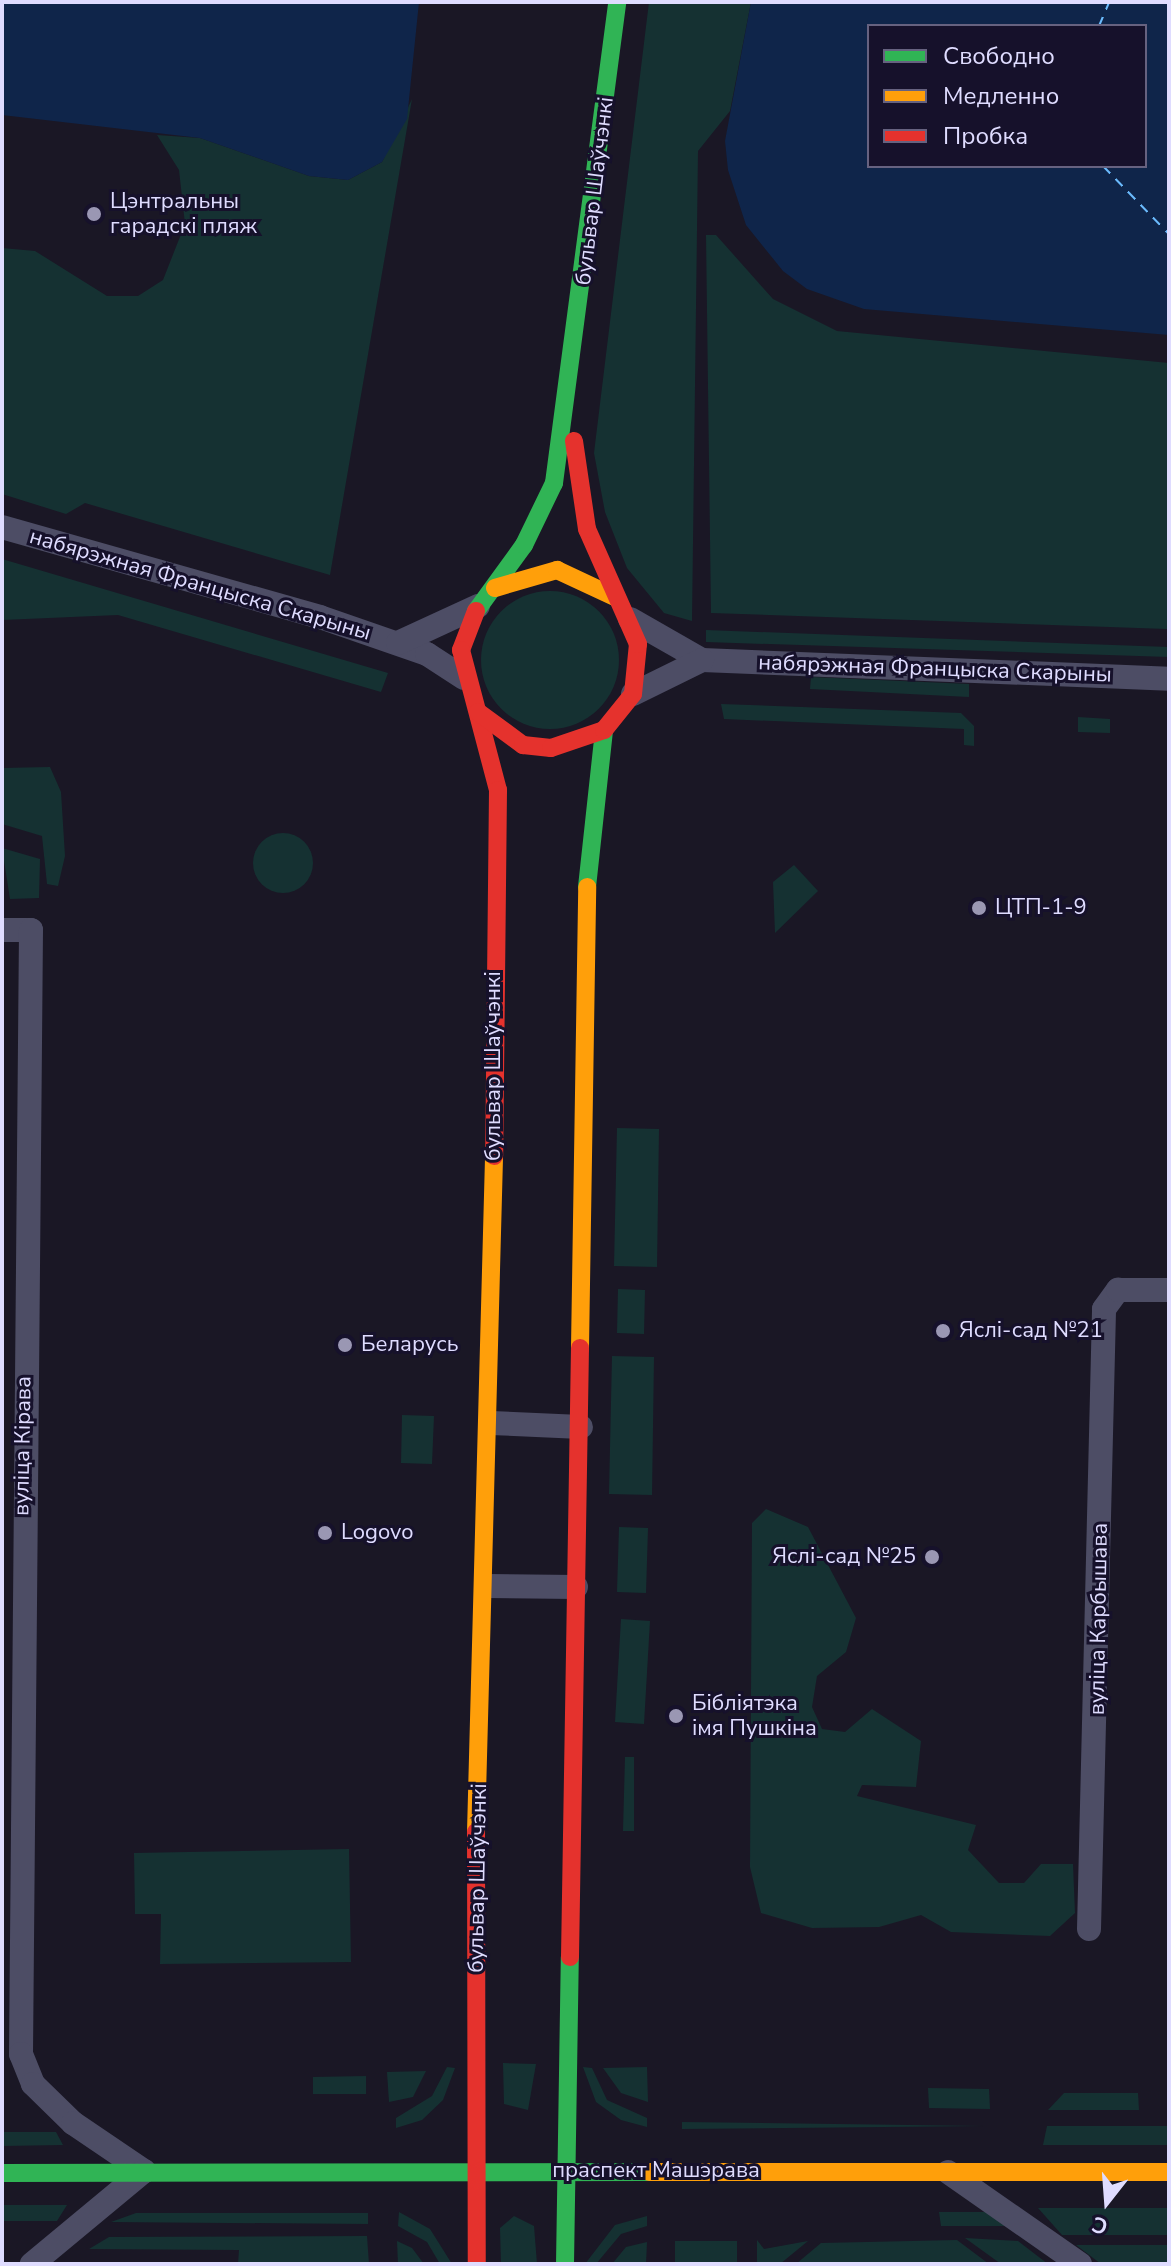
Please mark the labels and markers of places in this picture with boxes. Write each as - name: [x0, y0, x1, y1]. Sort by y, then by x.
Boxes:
- place label: Цэнтральны гарадскі пляж: [110, 188, 257, 240]
- marker: Цэнтральны гарадскі пляж: [85, 205, 103, 223]
- place label: ЦТП-1-9: [995, 895, 1087, 921]
- marker: ЦТП-1-9: [970, 899, 988, 917]
- place label: Яслі-сад №21: [959, 1318, 1103, 1344]
- marker: Яслі-сад №21: [934, 1322, 952, 1340]
- place label: Беларусь: [361, 1332, 458, 1358]
- marker: Беларусь: [336, 1336, 354, 1354]
- place label: Logovo: [341, 1520, 413, 1546]
- marker: Logovo: [316, 1524, 334, 1542]
- place label: Яслі-сад №25: [772, 1544, 916, 1570]
- marker: Яслі-сад №25: [923, 1548, 941, 1566]
- place label: Бібліятэка імя Пушкіна: [692, 1690, 817, 1742]
- marker: Бібліятэка імя Пушкіна: [667, 1707, 685, 1725]

